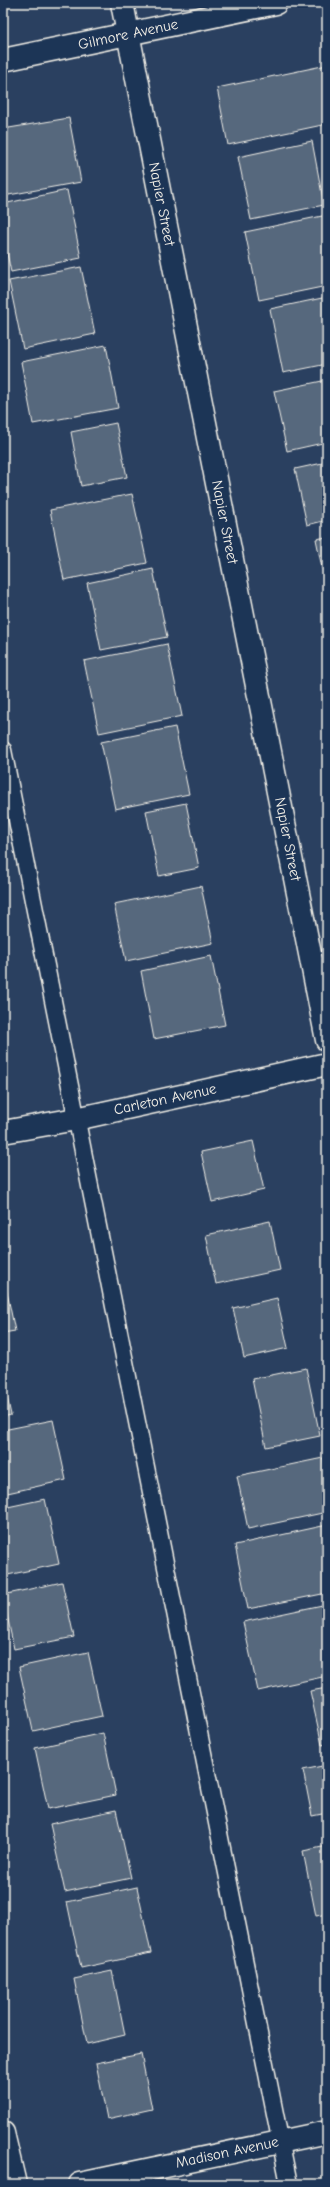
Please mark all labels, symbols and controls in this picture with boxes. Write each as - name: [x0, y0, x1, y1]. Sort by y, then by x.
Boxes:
- street label: Gilmore Avenue: [76, 15, 180, 53]
- street label: Napier Street: [145, 161, 179, 248]
- street label: Napier Street: [208, 479, 242, 566]
- street label: Napier Street: [271, 796, 305, 883]
- street label: Carleton Avenue: [112, 1079, 218, 1119]
- street label: Madison Avenue: [174, 2132, 281, 2172]

